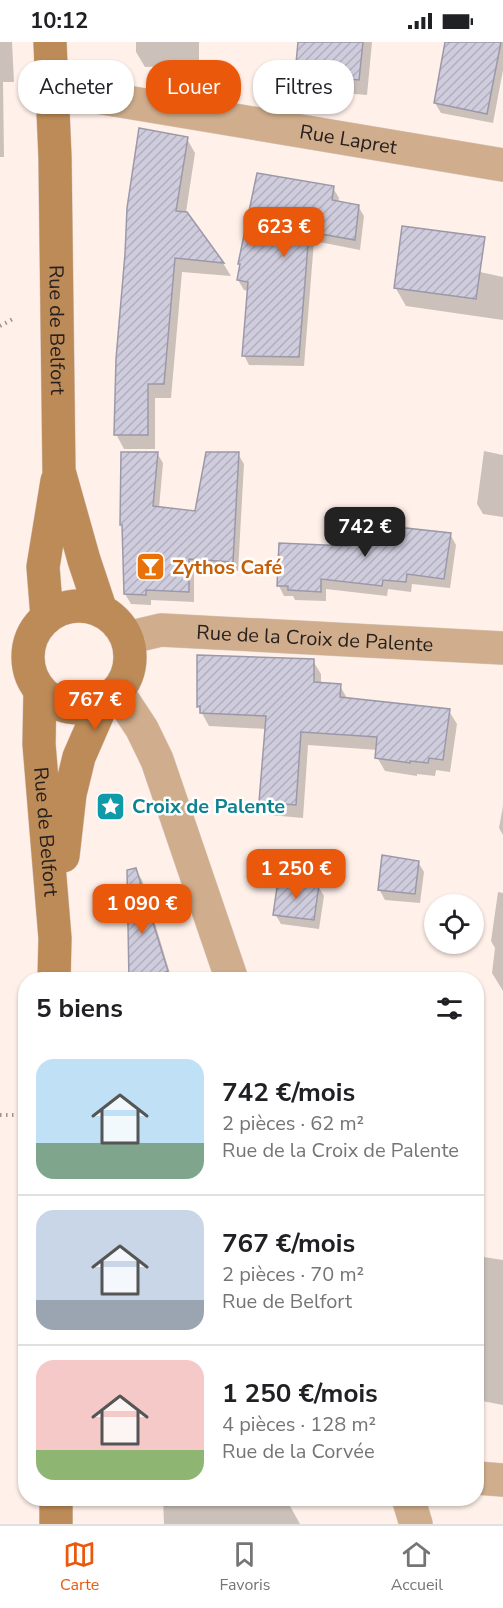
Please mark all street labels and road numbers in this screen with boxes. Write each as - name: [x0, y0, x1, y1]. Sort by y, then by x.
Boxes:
- street label: Rue Lapret: [298, 118, 400, 161]
- street label: Rue de Belfort: [43, 265, 72, 396]
- street label: Rue de la Croix de Palente: [196, 618, 434, 658]
- street label: Rue de Belfort: [27, 766, 65, 899]

